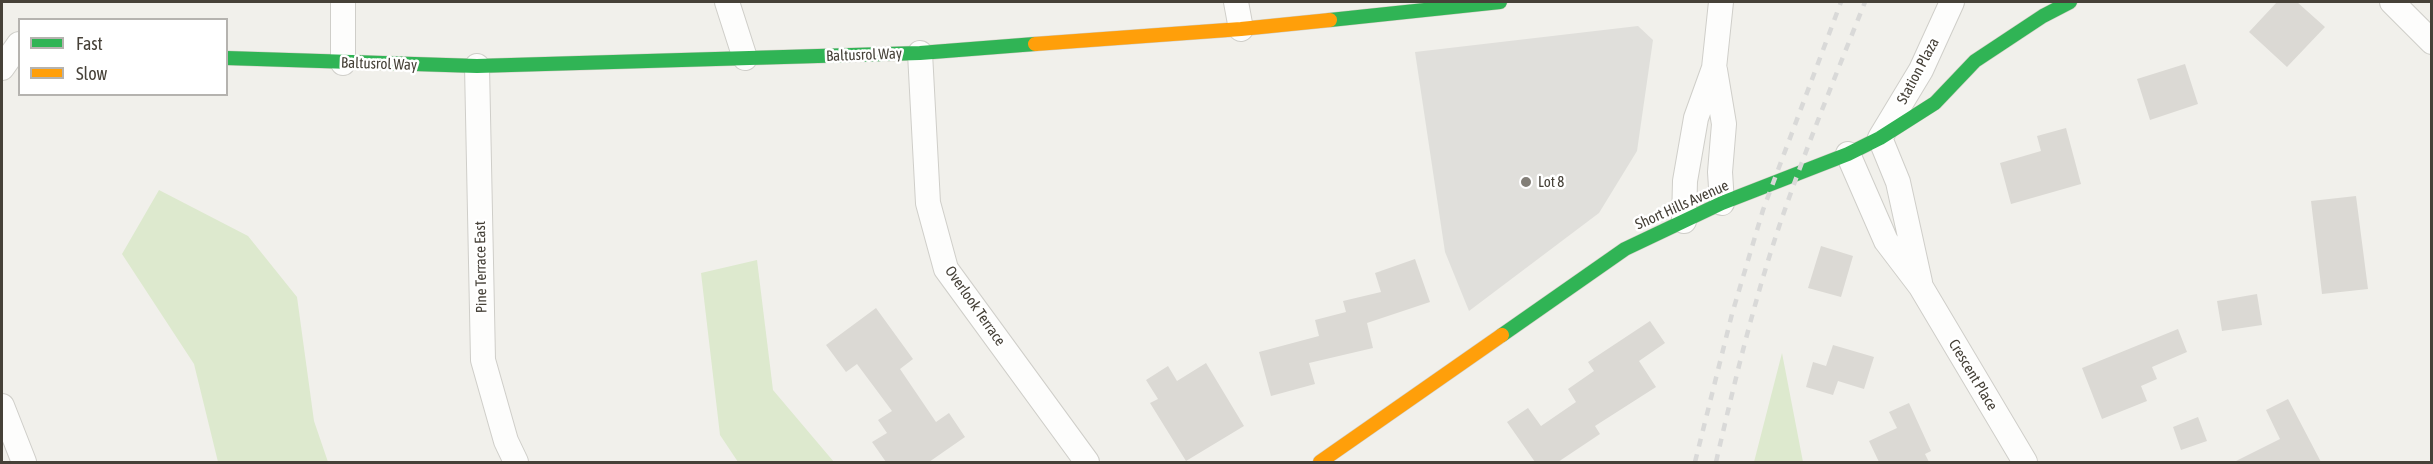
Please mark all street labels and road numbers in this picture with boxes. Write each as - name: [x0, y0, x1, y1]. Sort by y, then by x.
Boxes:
- street label: Station Plaza: [1893, 35, 1943, 107]
- street label: Baltusrol Way: [826, 45, 902, 65]
- street label: Baltusrol Way: [341, 54, 417, 74]
- street label: Short Hills Avenue: [1633, 176, 1731, 234]
- street label: Pine Terrace East: [471, 221, 491, 313]
- street label: Overlook Terrace: [941, 263, 1009, 349]
- street label: Crescent Place: [1945, 336, 2001, 414]

